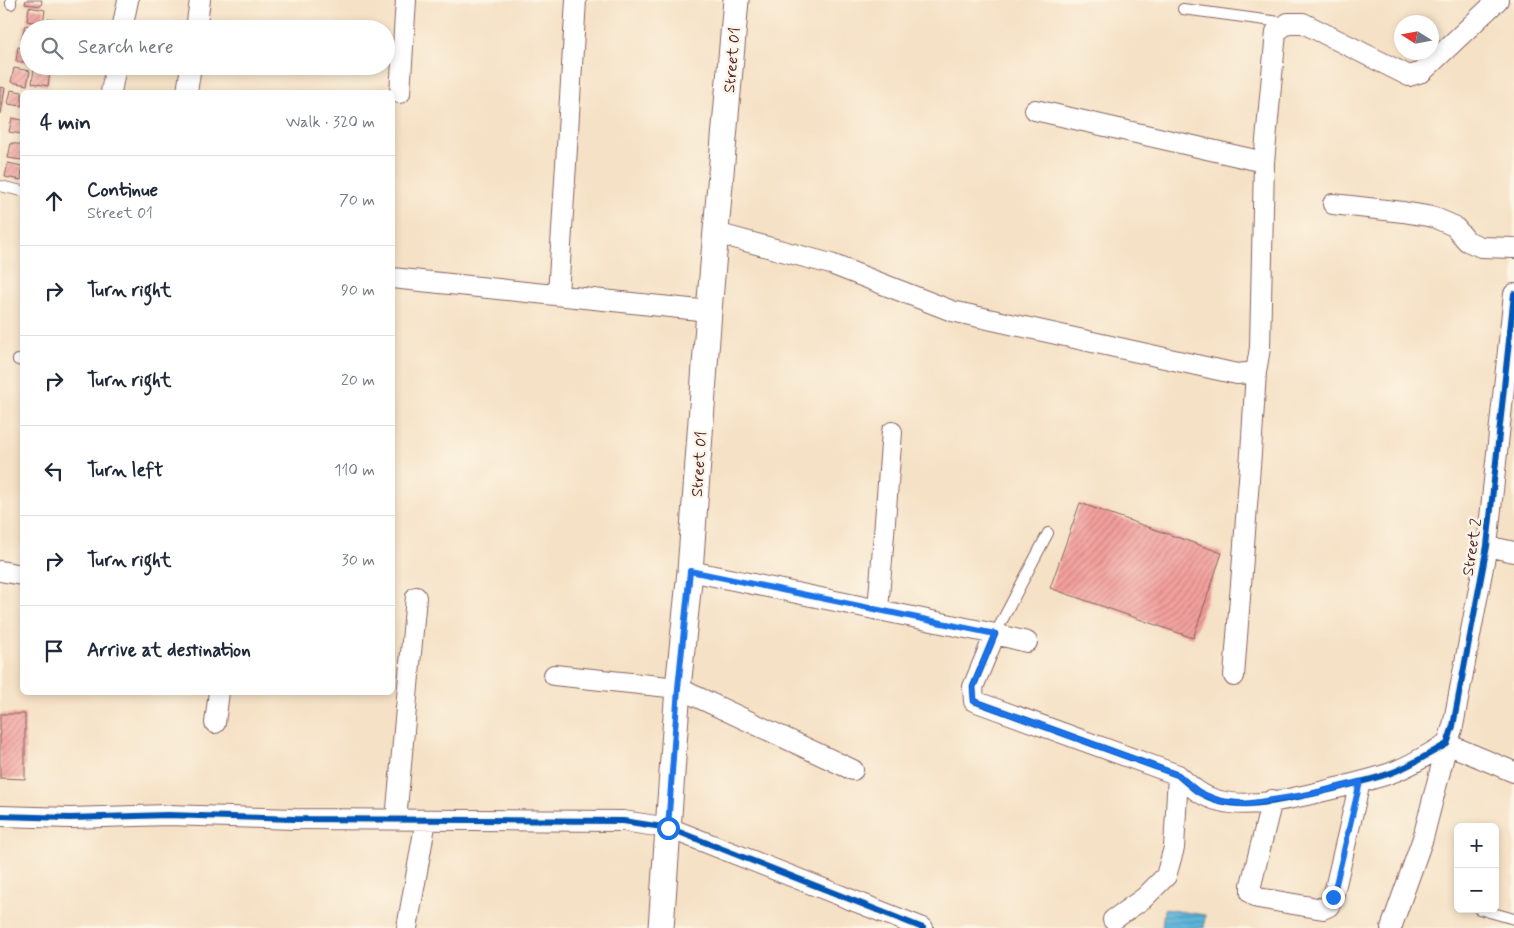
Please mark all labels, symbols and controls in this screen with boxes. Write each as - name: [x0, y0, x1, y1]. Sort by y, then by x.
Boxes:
- north arrow: [1394, 15, 1439, 60]
- search box: [20, 20, 395, 75]
- street label: Street 01: [719, 26, 746, 94]
- icon: search: [38, 34, 66, 62]
- text: Search here: [78, 35, 174, 60]
- text: 4 min: [40, 109, 91, 137]
- text: Walk · 320 m: [286, 112, 375, 133]
- text: Continue: [87, 178, 158, 203]
- icon: ahead: [40, 187, 68, 215]
- text: 70 m: [339, 190, 375, 211]
- text: Street 01: [87, 203, 153, 224]
- icon: right: [40, 277, 68, 305]
- text: Turn right: [87, 278, 171, 303]
- text: 90 m: [341, 280, 375, 301]
- icon: right: [40, 367, 68, 395]
- text: Turn right: [87, 368, 171, 393]
- text: 20 m: [341, 370, 375, 391]
- street label: Street 01: [687, 430, 712, 498]
- icon: left: [40, 457, 68, 485]
- text: Turn left: [87, 458, 163, 483]
- text: 110 m: [334, 460, 375, 481]
- street label: Street 2: [1458, 517, 1487, 578]
- icon: right: [40, 547, 68, 575]
- text: Turn right: [87, 548, 171, 573]
- text: 30 m: [342, 550, 375, 571]
- icon: arrive: [40, 637, 68, 665]
- text: Arrive at destination: [87, 638, 251, 663]
- route start: [657, 817, 680, 840]
- map controls: [1454, 823, 1499, 913]
- button: +: [1454, 823, 1499, 868]
- button: −: [1454, 868, 1499, 913]
- route end: [1322, 886, 1345, 909]

